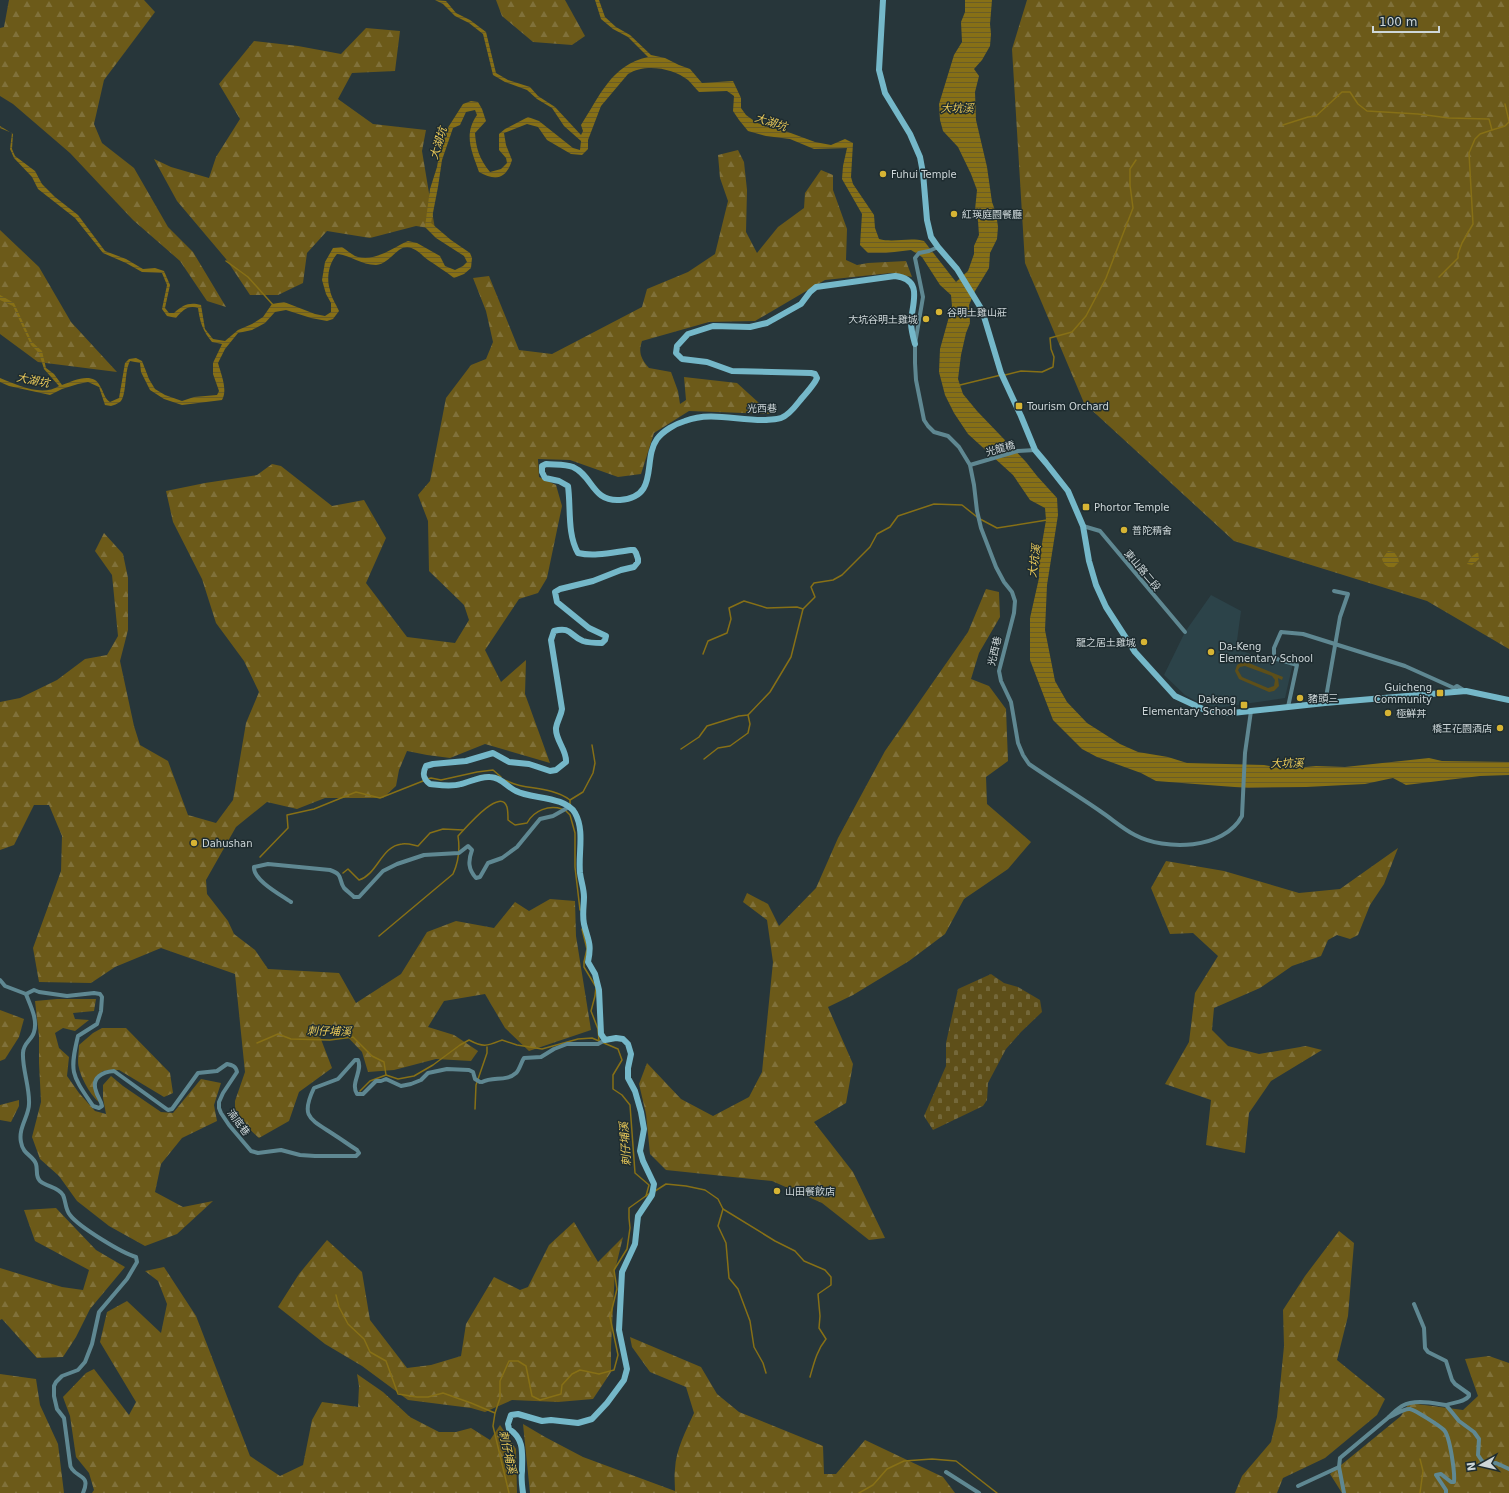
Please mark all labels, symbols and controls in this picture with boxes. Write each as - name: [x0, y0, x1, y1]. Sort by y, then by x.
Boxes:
- scale bar: [1373, 8, 1439, 34]
- text: 100 m: [1379, 15, 1417, 29]
- water label: 大坑溪: [941, 102, 975, 115]
- water label: 大湖坑: [753, 111, 790, 134]
- water label: 大湖坑: [427, 124, 450, 161]
- marker: Fuhui Temple: [878, 169, 888, 179]
- place label: Fuhui Temple: [891, 169, 957, 180]
- marker: 紅瑛庭園餐廳: [949, 209, 959, 219]
- place label: 紅瑛庭園餐廳: [962, 209, 1022, 220]
- marker: 谷明土雞山莊: [934, 307, 944, 317]
- place label: 谷明土雞山莊: [947, 307, 1007, 318]
- place label: 大坑谷明土雞城: [848, 314, 918, 325]
- marker: 大坑谷明土雞城: [921, 314, 931, 324]
- water label: 大湖坑: [15, 371, 52, 390]
- marker: Tourism Orchard: [1014, 401, 1024, 411]
- place label: Tourism Orchard: [1026, 401, 1109, 412]
- street label: 光西巷: [747, 403, 777, 414]
- street label: 光龍橋: [984, 439, 1016, 458]
- marker: Phortor Temple: [1081, 502, 1091, 512]
- place label: Phortor Temple: [1094, 502, 1170, 513]
- marker: 普陀精舍: [1119, 525, 1129, 535]
- place label: 普陀精舍: [1132, 525, 1172, 536]
- water label: 大坑溪: [1026, 542, 1044, 578]
- street label: 東山路二段: [1122, 548, 1163, 593]
- street label: 光西巷: [986, 635, 1003, 667]
- place label: 龍之居土雞城: [1076, 637, 1136, 648]
- marker: 龍之居土雞城: [1139, 637, 1149, 647]
- place label: Da-Keng Elementary School: [1219, 641, 1313, 664]
- marker: Da-Keng Elementary School: [1206, 647, 1216, 657]
- place label: Guicheng Community: [1374, 682, 1432, 705]
- marker: Guicheng Community: [1435, 688, 1445, 698]
- marker: 豬頭三: [1295, 693, 1305, 703]
- place label: 豬頭三: [1308, 693, 1338, 704]
- place label: Dakeng Elementary School: [1142, 694, 1236, 717]
- marker: Dakeng Elementary School: [1239, 700, 1249, 710]
- marker: 極鮮丼: [1383, 708, 1393, 718]
- place label: 極鮮丼: [1396, 708, 1426, 719]
- place label: 橋王花園酒店: [1432, 723, 1492, 734]
- marker: 橋王花園酒店: [1495, 723, 1505, 733]
- water label: 大坑溪: [1270, 757, 1306, 770]
- marker: Dahushan: [189, 838, 199, 848]
- place label: Dahushan: [202, 838, 253, 849]
- water label: 刺仔埔溪: [307, 1025, 353, 1038]
- street label: 湳底巷: [225, 1107, 252, 1138]
- water label: 刺仔埔溪: [617, 1120, 634, 1166]
- marker: 山田餐飲店: [772, 1186, 782, 1196]
- place label: 山田餐飲店: [785, 1186, 835, 1197]
- water label: 刺仔埔溪: [496, 1429, 519, 1477]
- north arrow: [1461, 1445, 1501, 1485]
- text: N: [1465, 1461, 1479, 1472]

